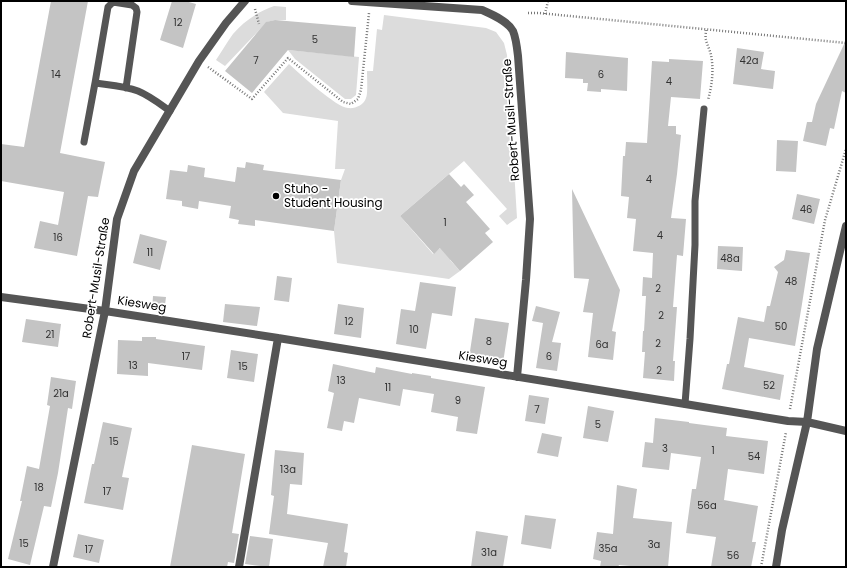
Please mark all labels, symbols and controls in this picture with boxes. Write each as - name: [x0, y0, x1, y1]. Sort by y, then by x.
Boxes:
- house number: 12: [174, 15, 183, 30]
- house number: 5: [312, 32, 318, 47]
- house number: 7: [253, 53, 259, 68]
- house number: 42a: [740, 53, 758, 68]
- street label: Robert-Musil-Straße: [498, 58, 523, 182]
- house number: 14: [51, 67, 61, 82]
- house number: 6: [598, 67, 604, 82]
- house number: 4: [666, 74, 672, 89]
- house number: 4: [646, 172, 652, 187]
- place label: Stuho - Student Housing: [284, 180, 383, 211]
- marker: Stuho - Student Housing: [271, 191, 281, 201]
- house number: 46: [800, 202, 812, 217]
- house number: 1: [443, 215, 447, 230]
- street label: Robert-Musil-Straße: [78, 216, 113, 340]
- house number: 4: [657, 228, 663, 243]
- house number: 16: [53, 230, 63, 245]
- house number: 11: [147, 245, 153, 260]
- house number: 48a: [720, 251, 740, 266]
- house number: 48: [785, 274, 797, 289]
- house number: 2: [655, 281, 661, 296]
- street label: Kiesweg: [116, 291, 168, 316]
- house number: 2: [658, 308, 664, 323]
- house number: 12: [345, 314, 354, 329]
- house number: 50: [775, 319, 787, 334]
- house number: 10: [409, 322, 419, 337]
- house number: 21: [46, 327, 54, 342]
- house number: 8: [486, 334, 492, 349]
- house number: 2: [655, 336, 661, 351]
- house number: 6a: [595, 337, 609, 352]
- street label: Kiesweg: [457, 346, 509, 371]
- house number: 17: [182, 349, 191, 364]
- house number: 6: [546, 349, 552, 364]
- house number: 13: [128, 358, 138, 373]
- house number: 15: [238, 359, 248, 374]
- house number: 2: [656, 363, 662, 378]
- house number: 13: [336, 373, 346, 388]
- house number: 52: [763, 378, 775, 393]
- house number: 11: [385, 380, 391, 395]
- house number: 21a: [53, 386, 69, 401]
- house number: 9: [455, 393, 461, 408]
- house number: 7: [534, 402, 540, 417]
- house number: 5: [595, 417, 601, 432]
- house number: 15: [109, 434, 119, 449]
- house number: 3: [662, 441, 668, 456]
- house number: 1: [711, 443, 715, 458]
- house number: 54: [748, 449, 760, 464]
- house number: 13a: [280, 462, 296, 477]
- house number: 18: [34, 480, 44, 495]
- house number: 17: [103, 484, 112, 499]
- house number: 56a: [697, 498, 717, 513]
- house number: 15: [19, 536, 29, 551]
- house number: 3a: [648, 537, 660, 552]
- house number: 35a: [599, 541, 617, 556]
- house number: 17: [85, 542, 94, 557]
- house number: 31a: [481, 545, 497, 560]
- house number: 56: [727, 548, 739, 563]

